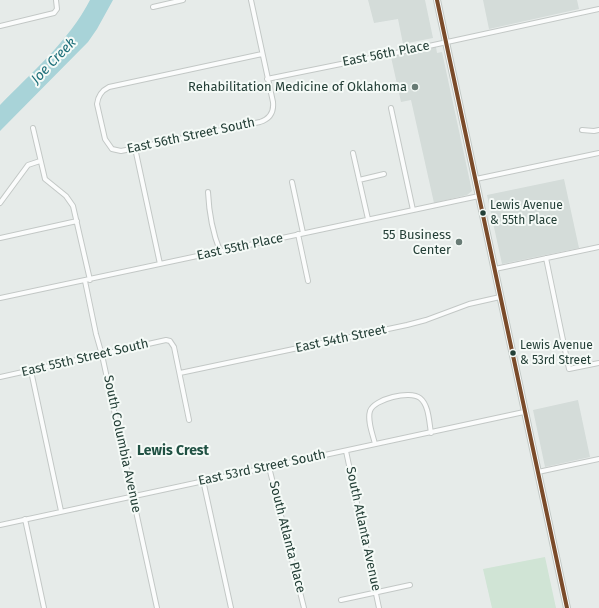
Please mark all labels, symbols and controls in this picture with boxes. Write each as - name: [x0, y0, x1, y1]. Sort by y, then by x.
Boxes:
- water label: Joe Creek: [28, 34, 80, 88]
- street label: East 56th Place: [341, 38, 431, 70]
- place label: Rehabilitation Medicine of Oklahoma: [188, 79, 407, 95]
- marker: Rehabilitation Medicine of Oklahoma: [410, 82, 420, 92]
- street label: East 56th Street South: [126, 115, 256, 157]
- place label: Lewis Avenue & 55th Place: [490, 199, 563, 227]
- marker: Lewis Avenue & 55th Place: [478, 208, 488, 218]
- place label: 55 Business Center: [383, 227, 451, 258]
- street label: East 55th Place: [195, 230, 285, 264]
- marker: 55 Business Center: [454, 237, 464, 247]
- street label: East 54th Street: [294, 322, 388, 356]
- street label: East 55th Street South: [20, 336, 150, 380]
- place label: Lewis Avenue & 53rd Street: [520, 339, 593, 367]
- marker: Lewis Avenue & 53rd Street: [508, 348, 518, 358]
- street label: South Columbia Avenue: [100, 374, 144, 514]
- district label: Lewis Crest: [137, 443, 209, 459]
- street label: East 53rd Street South: [197, 447, 327, 489]
- street label: South Atlanta Avenue: [342, 465, 384, 593]
- street label: South Atlanta Place: [266, 479, 308, 595]

